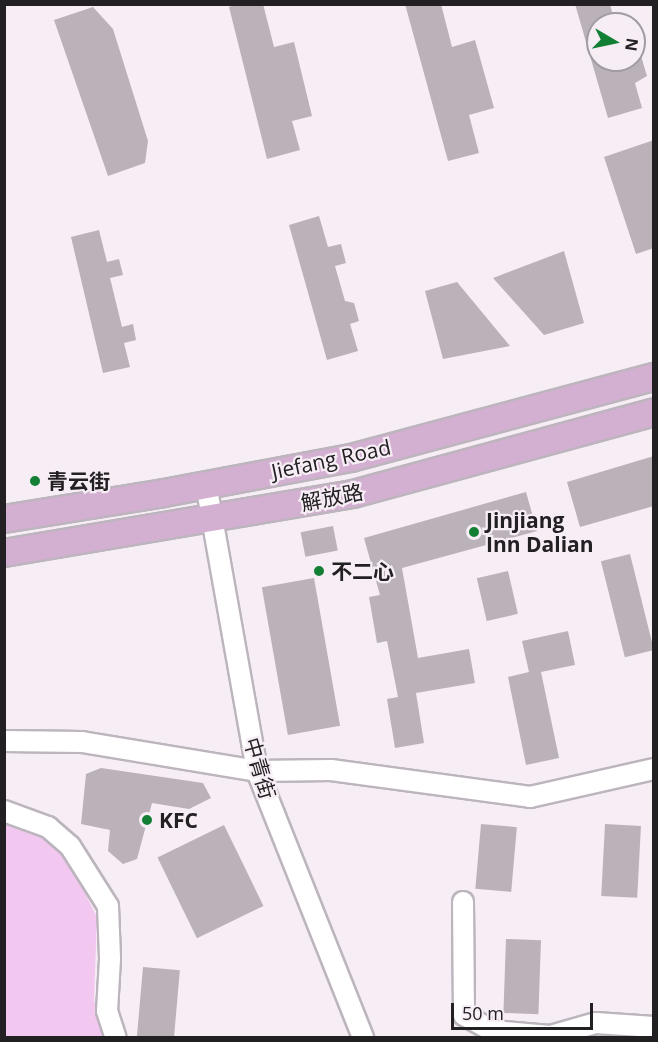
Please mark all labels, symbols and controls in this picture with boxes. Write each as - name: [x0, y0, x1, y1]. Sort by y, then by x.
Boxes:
- north arrow: [586, 12, 646, 72]
- text: N: [620, 36, 644, 53]
- street label: Jiefang Road: [269, 434, 393, 484]
- place label: 青云街: [47, 468, 110, 494]
- marker: 青云街: [28, 474, 42, 488]
- street label: 解放路: [299, 479, 365, 515]
- place label: Jinjiang Inn Dalian: [486, 507, 594, 557]
- marker: Jinjiang Inn Dalian: [467, 525, 481, 539]
- place label: 不二心: [331, 558, 394, 584]
- marker: 不二心: [312, 564, 326, 578]
- street label: 中青街: [239, 734, 281, 802]
- place label: KFC: [159, 807, 198, 833]
- marker: KFC: [140, 813, 154, 827]
- scale bar: [454, 991, 596, 1029]
- text: 50 m: [462, 1001, 504, 1025]

